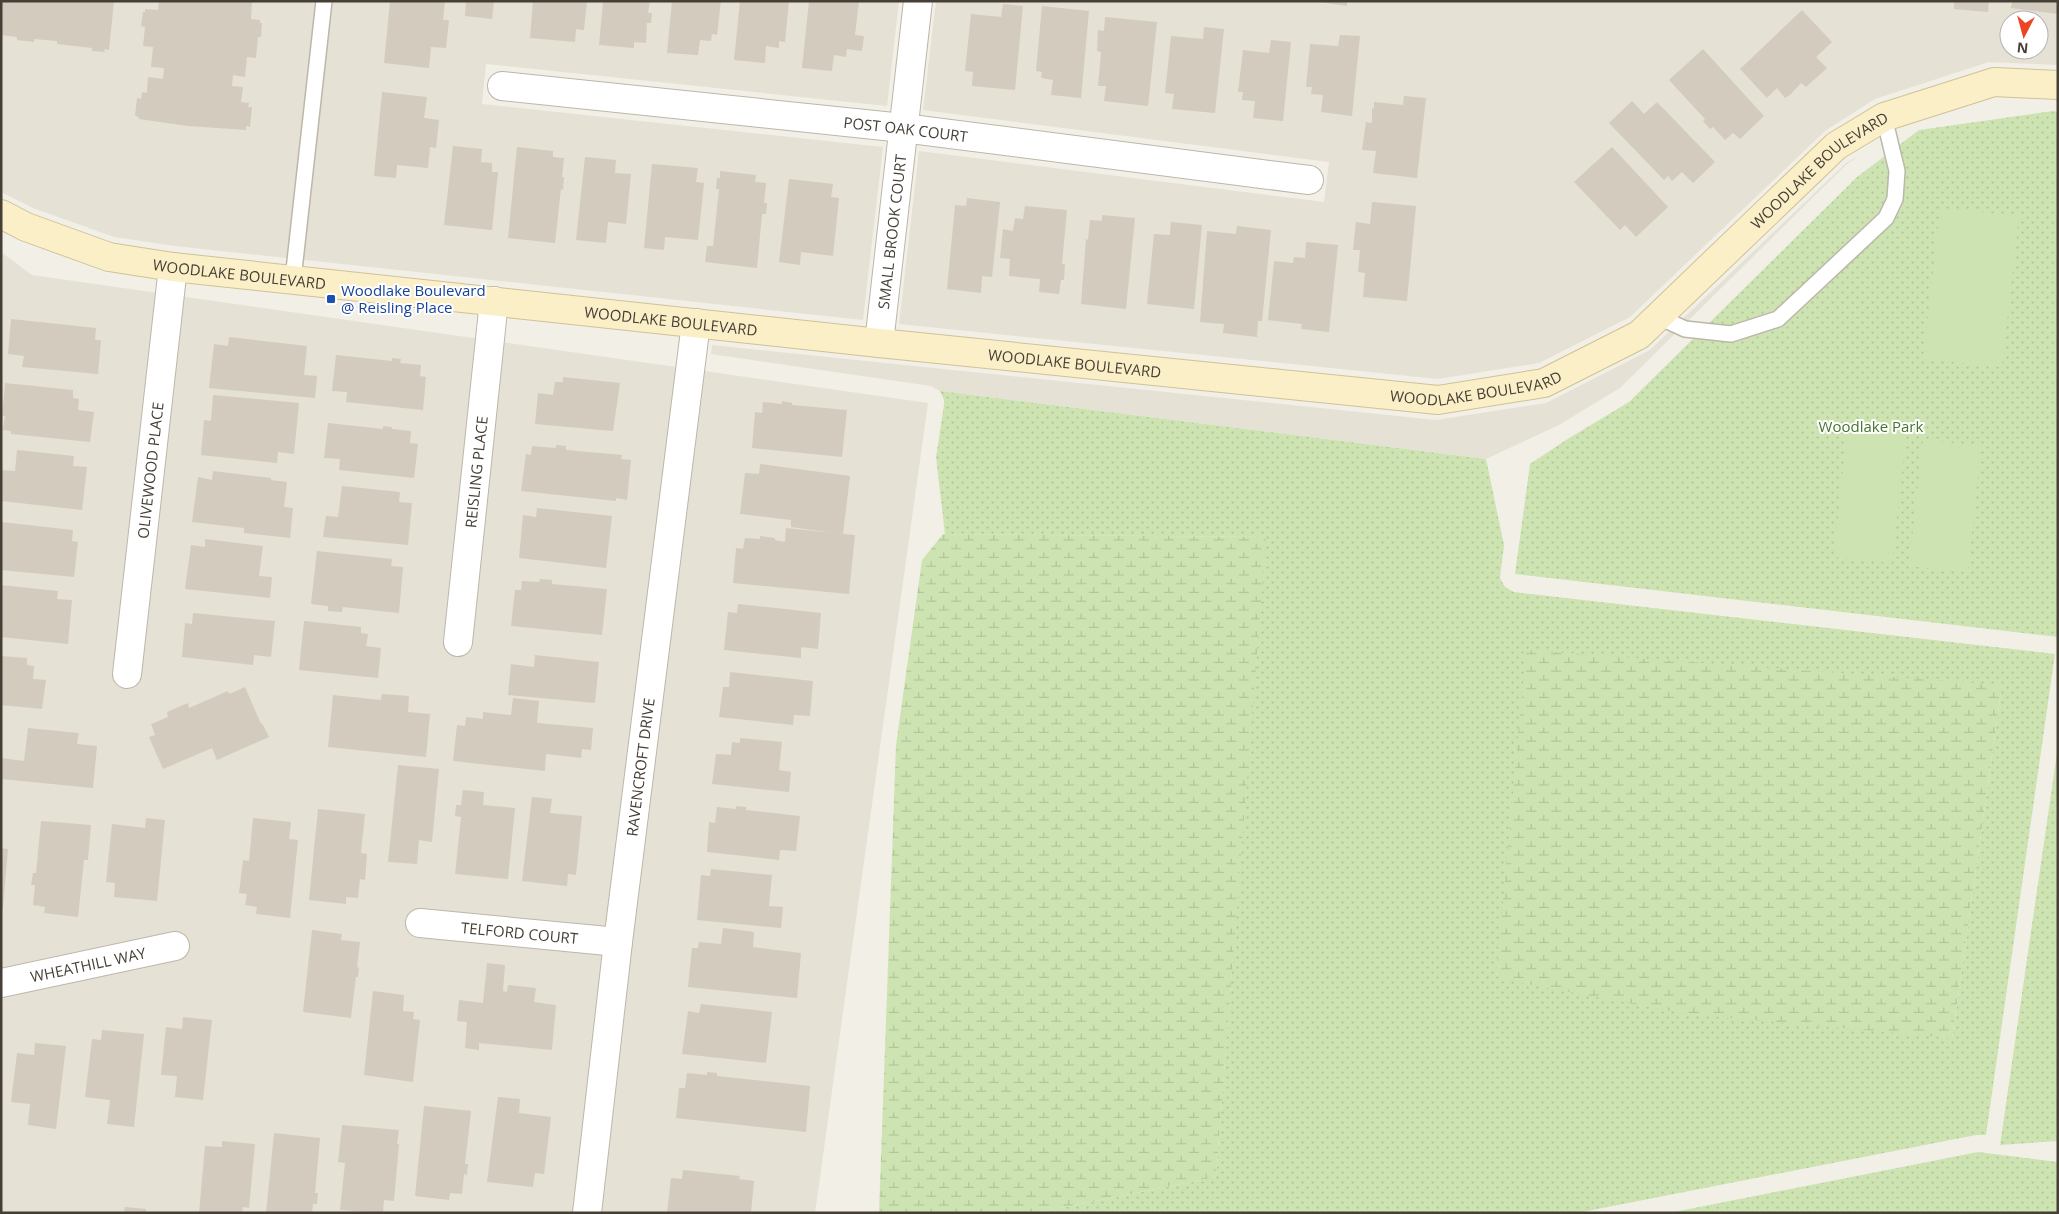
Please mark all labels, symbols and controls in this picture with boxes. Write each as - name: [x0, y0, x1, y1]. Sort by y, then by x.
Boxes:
- north arrow: [1999, 10, 2049, 60]
- text: N: [2016, 38, 2029, 58]
- street label: WOODLAKE BOULEVARD: [1746, 107, 1892, 233]
- street label: POST OAK COURT: [843, 112, 970, 146]
- street label: SMALL BROOK COURT: [873, 152, 911, 310]
- street label: WOODLAKE BOULEVARD: [151, 254, 327, 293]
- place label: Woodlake Boulevard @ Reisling Place: [341, 280, 486, 317]
- marker: Woodlake Boulevard @ Reisling Place: [325, 293, 337, 305]
- street label: WOODLAKE BOULEVARD: [583, 301, 758, 340]
- street label: WOODLAKE BOULEVARD: [987, 344, 1162, 382]
- street label: WOODLAKE BOULEVARD: [1389, 366, 1565, 410]
- street label: OLIVEWOOD PLACE: [132, 401, 168, 540]
- street label: REISLING PLACE: [460, 415, 492, 529]
- park label: Woodlake Park: [1819, 416, 1924, 436]
- street label: RAVENCROFT DRIVE: [621, 697, 659, 838]
- street label: TELFORD COURT: [460, 917, 580, 948]
- street label: WHEATHILL WAY: [28, 942, 148, 987]

